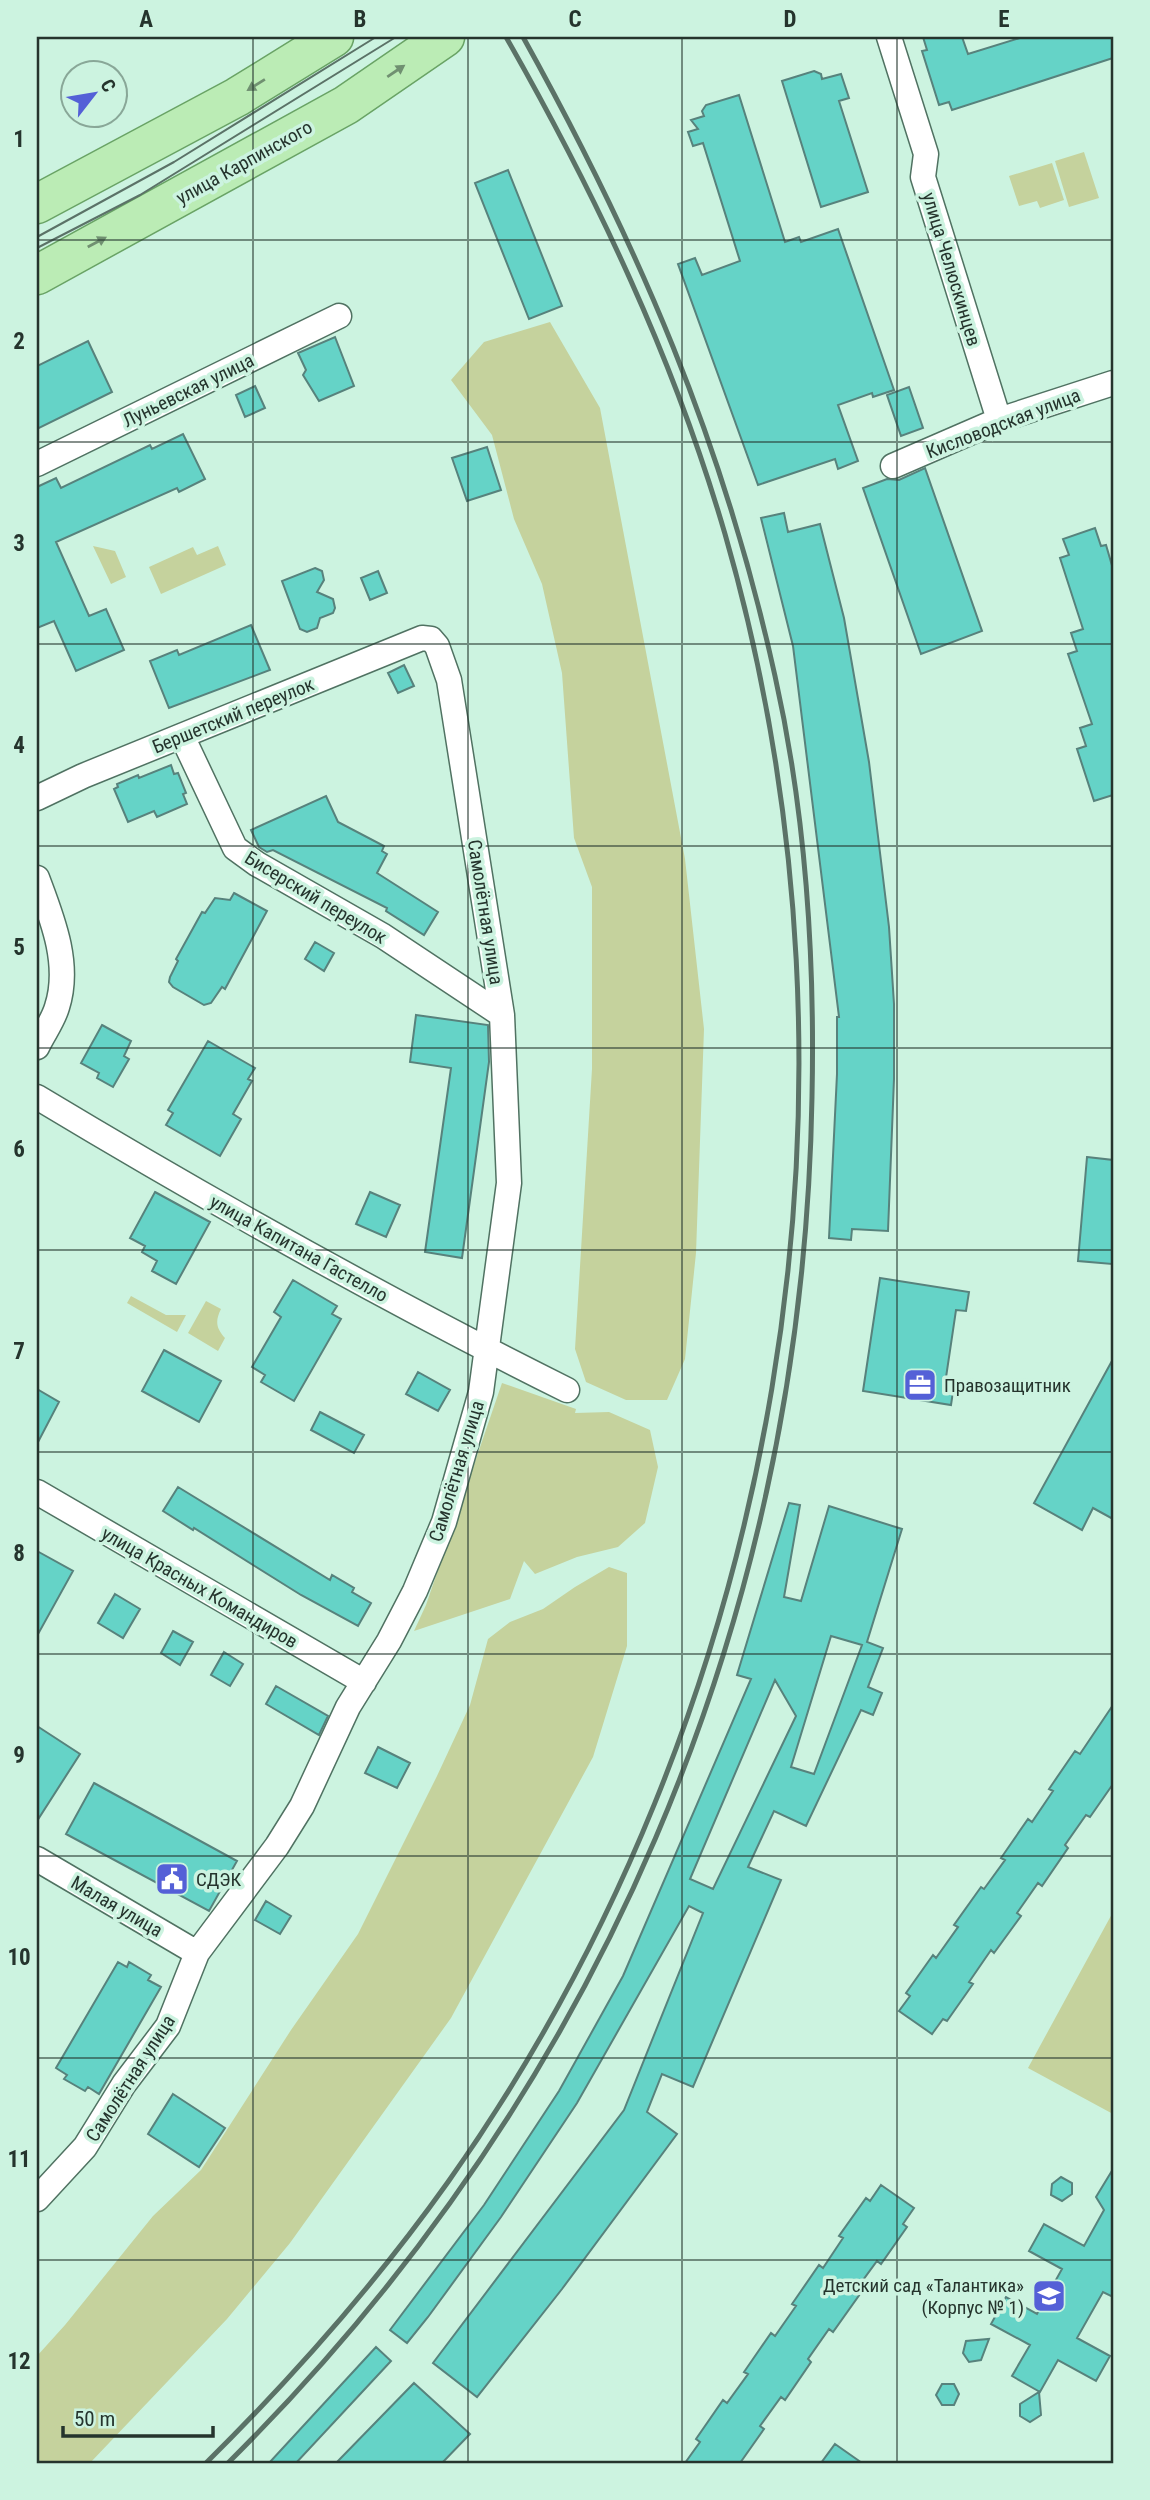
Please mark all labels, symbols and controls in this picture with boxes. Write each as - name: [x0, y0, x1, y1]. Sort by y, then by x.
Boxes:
- text: A: [139, 6, 153, 33]
- text: B: [354, 6, 366, 33]
- text: C: [568, 6, 582, 33]
- text: D: [784, 6, 797, 33]
- text: E: [998, 6, 1010, 33]
- north arrow: [60, 60, 130, 130]
- one-way arrow: [386, 65, 405, 78]
- text: С: [95, 75, 121, 96]
- one-way arrow: [246, 79, 265, 92]
- street label: улица Карпинского: [172, 115, 316, 209]
- text: 1: [13, 126, 25, 153]
- street label: улица Челюскинцев: [917, 190, 986, 349]
- one-way arrow: [87, 237, 107, 248]
- text: 2: [13, 328, 25, 355]
- street label: Луньевская улица: [119, 349, 258, 432]
- street label: Кисловодская улица: [923, 383, 1084, 463]
- text: 3: [13, 530, 25, 557]
- street label: Бершетский переулок: [149, 672, 317, 758]
- text: 4: [13, 732, 25, 759]
- street label: Самолётная улица: [463, 838, 508, 986]
- street label: Бисерский переулок: [241, 846, 391, 949]
- text: 5: [13, 934, 25, 961]
- text: 6: [13, 1136, 25, 1163]
- street label: улица Капитана Гастелло: [206, 1190, 392, 1307]
- text: 7: [13, 1338, 25, 1365]
- office icon: Правозащитник: [901, 1366, 939, 1404]
- place label: Правозащитник: [944, 1374, 1071, 1397]
- street label: Самолётная улица: [424, 1398, 489, 1545]
- street label: улица Красных Командиров: [98, 1522, 302, 1653]
- text: 8: [13, 1540, 25, 1567]
- text: 9: [13, 1742, 25, 1769]
- public building icon: СДЭК: [153, 1860, 191, 1898]
- place label: СДЭК: [196, 1868, 242, 1891]
- street label: Малая улица: [67, 1871, 167, 1942]
- text: 10: [7, 1944, 31, 1971]
- street label: Самолётная улица: [81, 2011, 180, 2146]
- text: 11: [7, 2146, 31, 2173]
- place label: Детский сад «Талантика» (Корпус № 1): [823, 2274, 1024, 2319]
- school or university icon: Детский сад «Талантика» (Корпус № 1): [1030, 2277, 1068, 2315]
- text: 12: [7, 2348, 31, 2375]
- scale bar: [63, 2395, 214, 2439]
- text: 50 m: [74, 2407, 115, 2431]

